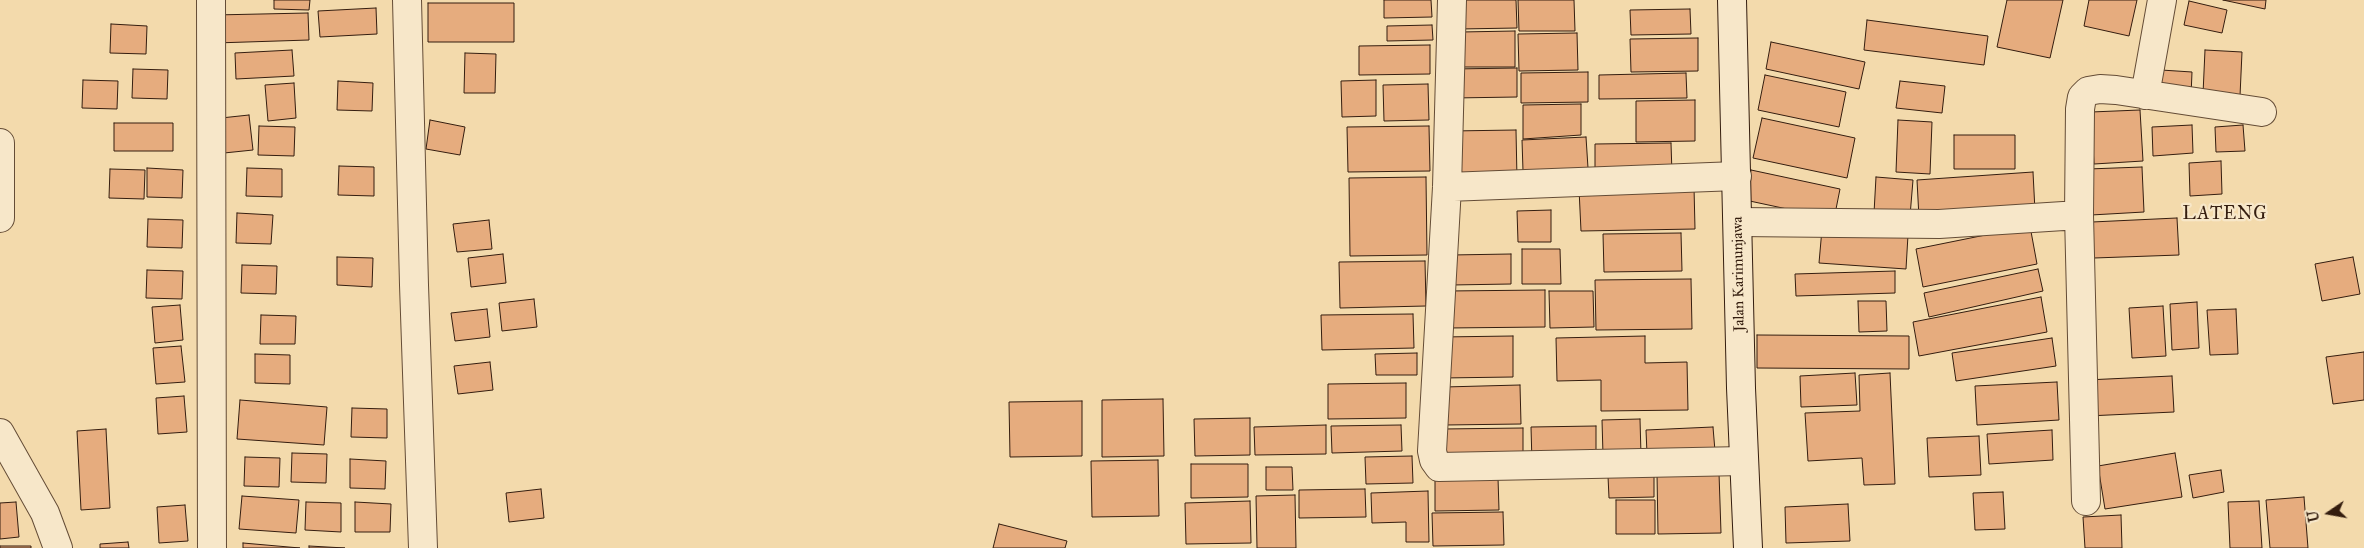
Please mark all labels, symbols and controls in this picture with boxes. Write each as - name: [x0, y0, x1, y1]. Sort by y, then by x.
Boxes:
- district label: LATENG: [2182, 204, 2268, 226]
- street label: Jalan Karimunjawa: [1729, 216, 1749, 332]
- north arrow: [2304, 488, 2354, 538]
- text: U: [2304, 509, 2323, 523]

